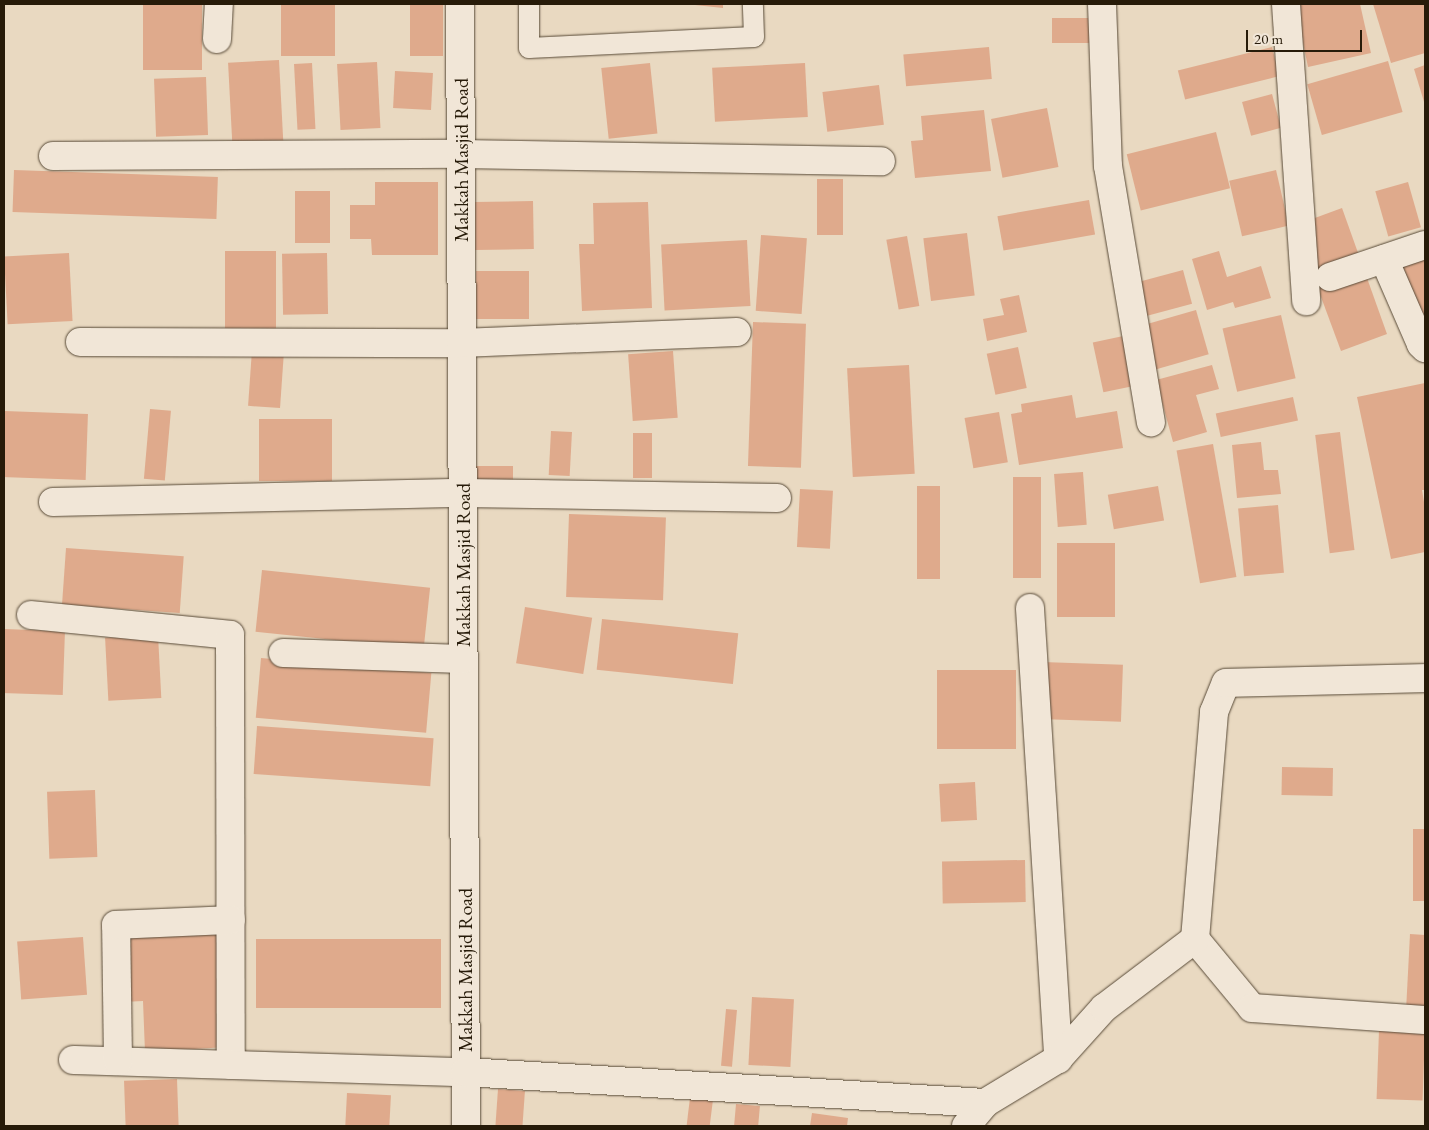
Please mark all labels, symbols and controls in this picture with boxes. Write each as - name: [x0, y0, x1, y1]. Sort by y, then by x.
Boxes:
- scale bar: [1249, 20, 1365, 52]
- text: 20 m: [1254, 29, 1283, 48]
- street label: Makkah Masjid Road: [449, 78, 473, 242]
- street label: Makkah Masjid Road: [451, 483, 475, 647]
- street label: Makkah Masjid Road: [453, 888, 477, 1052]

